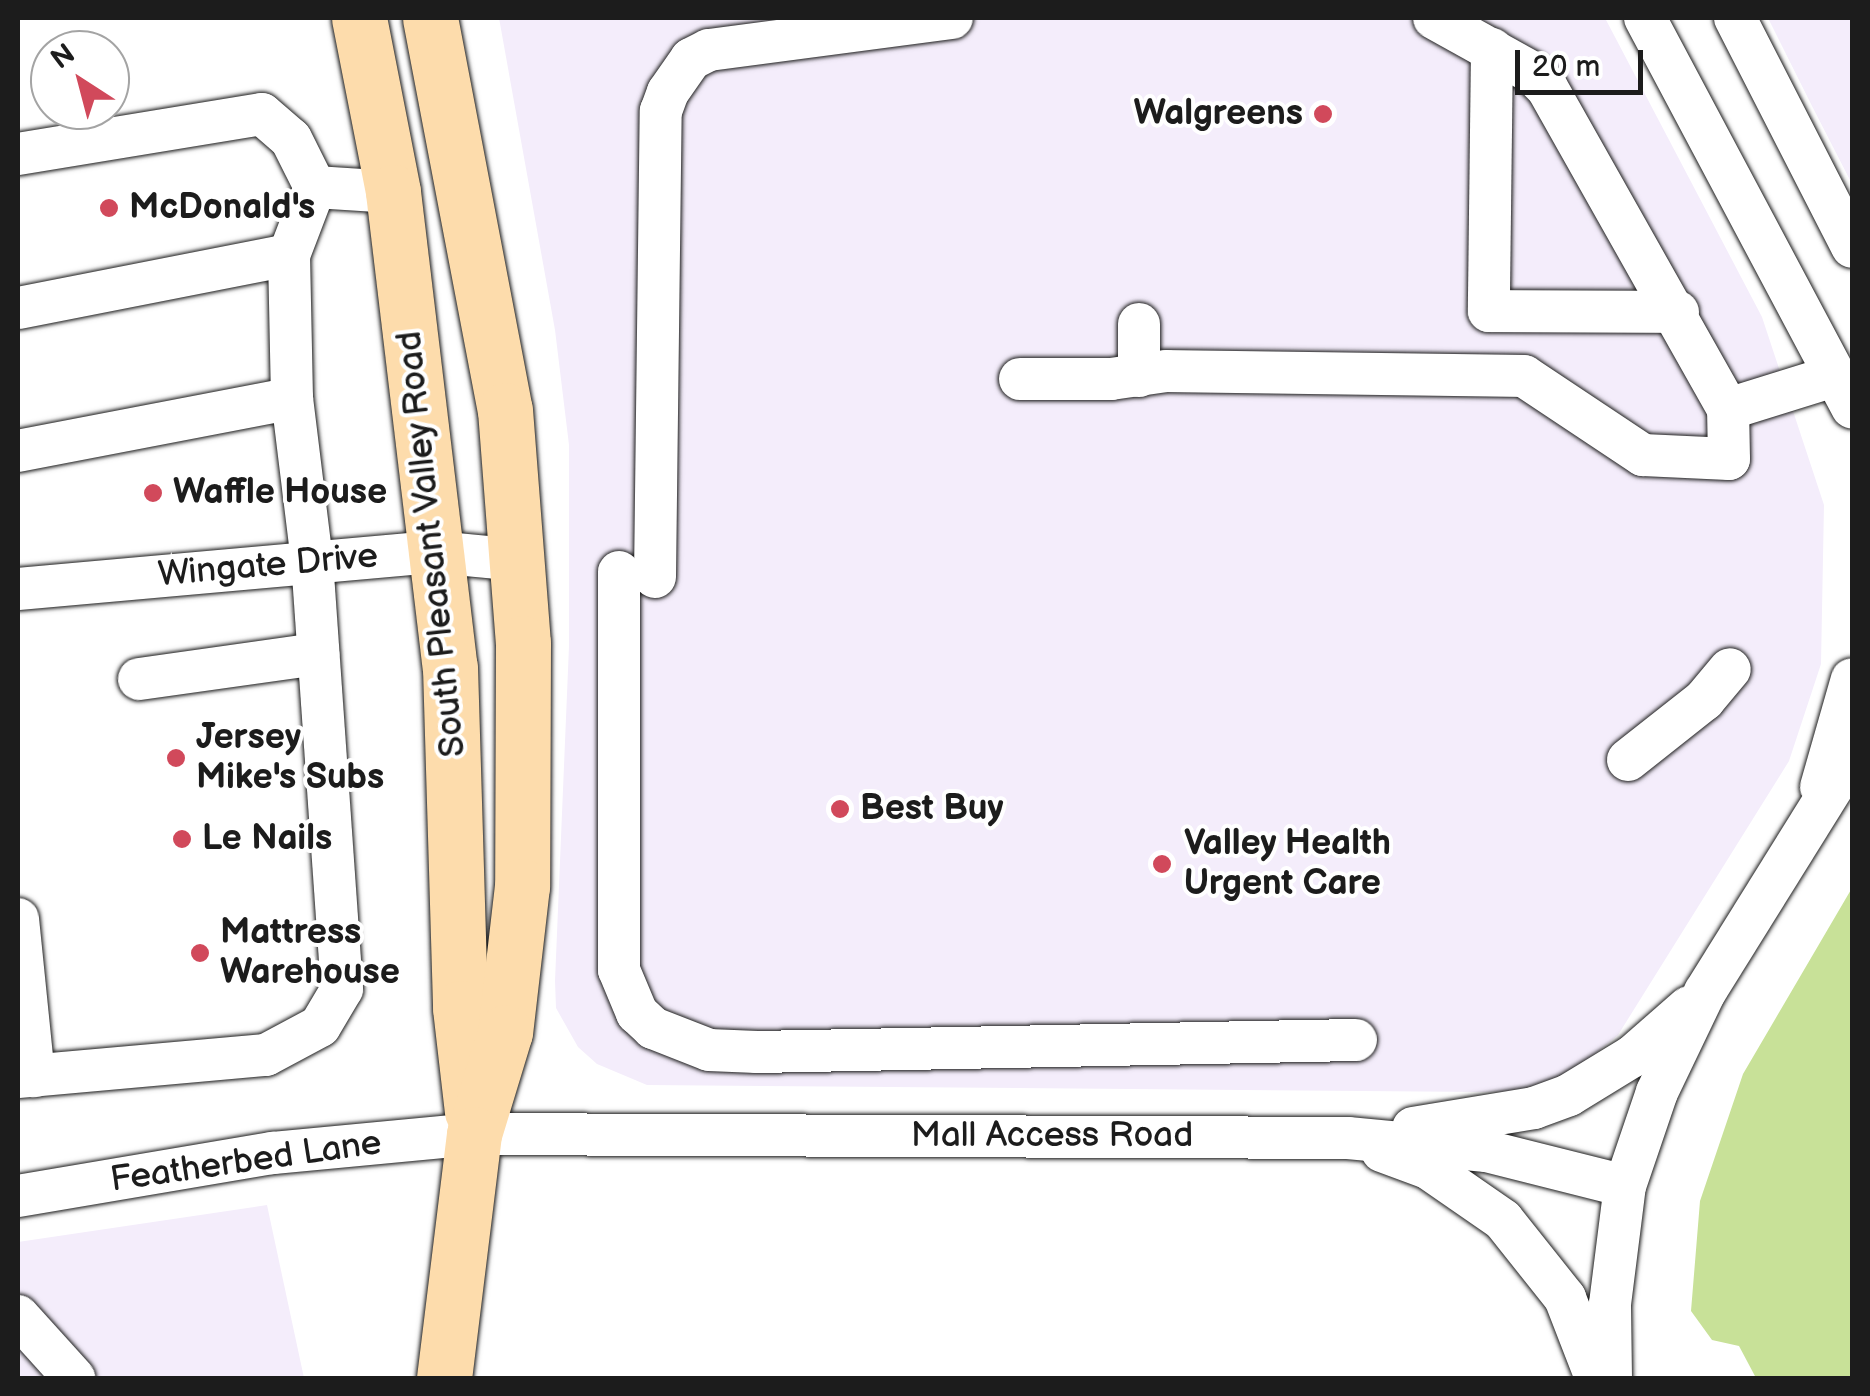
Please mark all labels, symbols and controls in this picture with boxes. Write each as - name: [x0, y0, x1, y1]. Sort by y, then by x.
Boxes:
- north arrow: [30, 30, 130, 130]
- scale bar: [1520, 30, 1648, 92]
- text: N: [45, 37, 81, 76]
- text: 20 m: [1532, 49, 1600, 85]
- place label: Walgreens: [1134, 93, 1303, 135]
- marker: Walgreens: [1312, 103, 1334, 125]
- place label: McDonald's: [129, 187, 315, 229]
- marker: McDonald's: [98, 197, 120, 219]
- street label: South Pleasant Valley Road: [389, 327, 475, 761]
- place label: Waffle House: [173, 472, 387, 514]
- marker: Waffle House: [142, 482, 164, 504]
- street label: Wingate Drive: [156, 535, 380, 597]
- place label: Jersey Mike's Subs: [196, 717, 384, 799]
- marker: Jersey Mike's Subs: [165, 747, 187, 769]
- place label: Best Buy: [860, 788, 1003, 830]
- marker: Best Buy: [829, 798, 851, 820]
- place label: Le Nails: [202, 818, 332, 860]
- place label: Valley Health Urgent Care: [1184, 823, 1392, 905]
- marker: Le Nails: [171, 828, 193, 850]
- marker: Valley Health Urgent Care: [1149, 851, 1175, 877]
- place label: Mattress Warehouse: [220, 912, 400, 994]
- marker: Mattress Warehouse: [189, 942, 211, 964]
- street label: Mall Access Road: [911, 1115, 1193, 1157]
- street label: Featherbed Lane: [108, 1122, 384, 1202]

